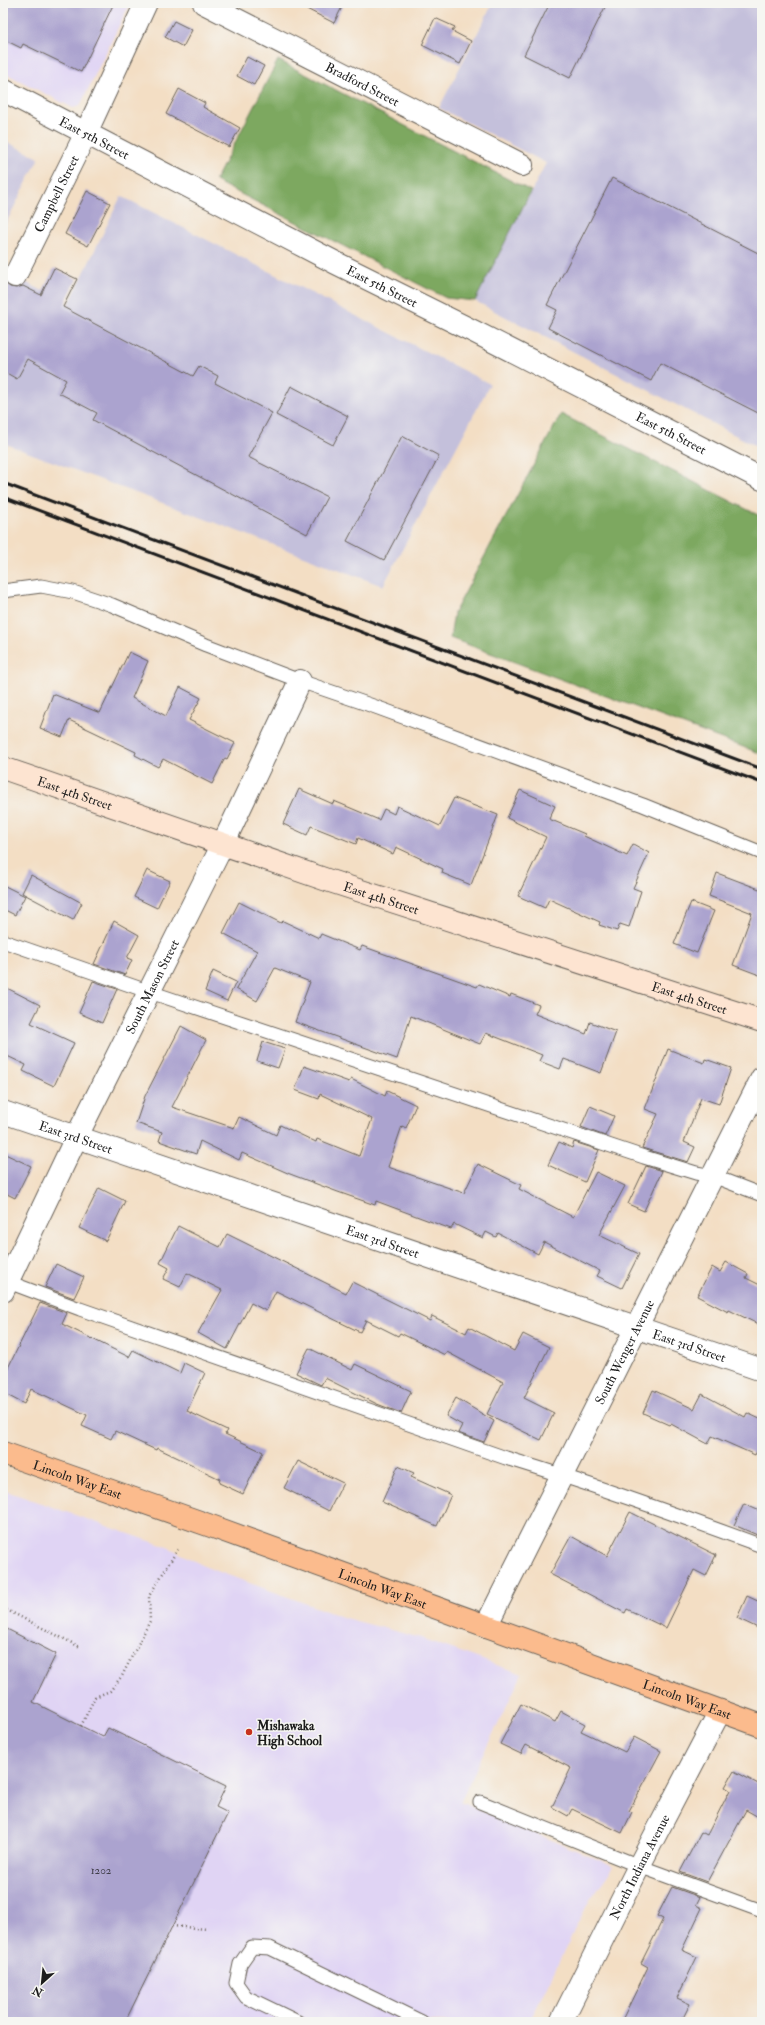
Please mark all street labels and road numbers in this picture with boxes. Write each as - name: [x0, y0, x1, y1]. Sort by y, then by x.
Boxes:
- street label: Bradford Street: [323, 59, 402, 110]
- street label: East 5th Street: [56, 114, 132, 163]
- street label: Campbell Street: [31, 153, 83, 235]
- street label: East 5th Street: [344, 263, 420, 311]
- street label: East 5th Street: [633, 409, 709, 458]
- street label: East 4th Street: [35, 773, 114, 814]
- street label: East 4th Street: [341, 879, 421, 918]
- street label: South Mason Street: [122, 937, 183, 1037]
- street label: East 4th Street: [650, 979, 729, 1018]
- street label: East 3rd Street: [37, 1118, 114, 1158]
- street label: East 3rd Street: [344, 1222, 421, 1262]
- street label: South Wenger Avenue: [592, 1297, 658, 1407]
- street label: East 3rd Street: [650, 1326, 728, 1366]
- street label: Lincoln Way East: [31, 1457, 124, 1503]
- street label: Lincoln Way East: [336, 1566, 429, 1613]
- street label: Lincoln Way East: [640, 1676, 733, 1723]
- street label: North Indiana Avenue: [607, 1811, 674, 1922]

